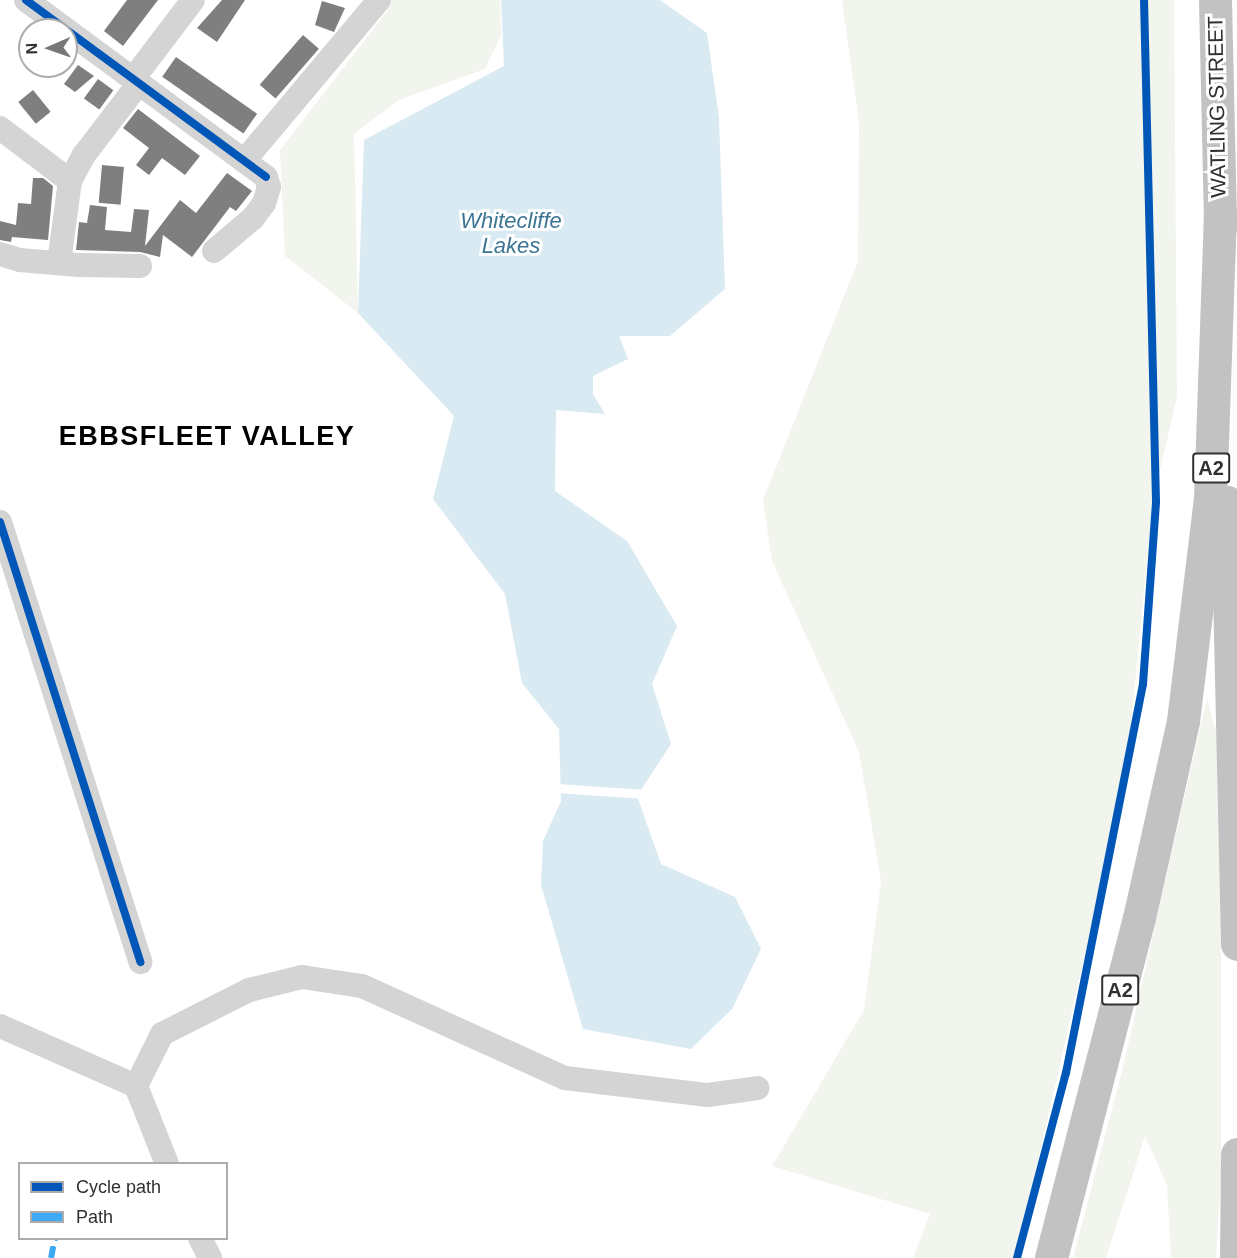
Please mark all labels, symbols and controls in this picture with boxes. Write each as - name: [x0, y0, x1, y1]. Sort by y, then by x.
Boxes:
- street label: WATLING STREET: [1203, 16, 1231, 198]
- north arrow: [18, 18, 78, 78]
- text: N: [23, 43, 40, 55]
- water label: Whitecliffe Lakes: [460, 207, 562, 258]
- district label: EBBSFLEET VALLEY: [59, 421, 355, 453]
- road number: A2: [1192, 451, 1230, 485]
- road number: A2: [1100, 973, 1140, 1007]
- legend: [18, 1162, 228, 1240]
- text: Cycle path: [76, 1177, 161, 1197]
- text: Path: [76, 1207, 113, 1227]

